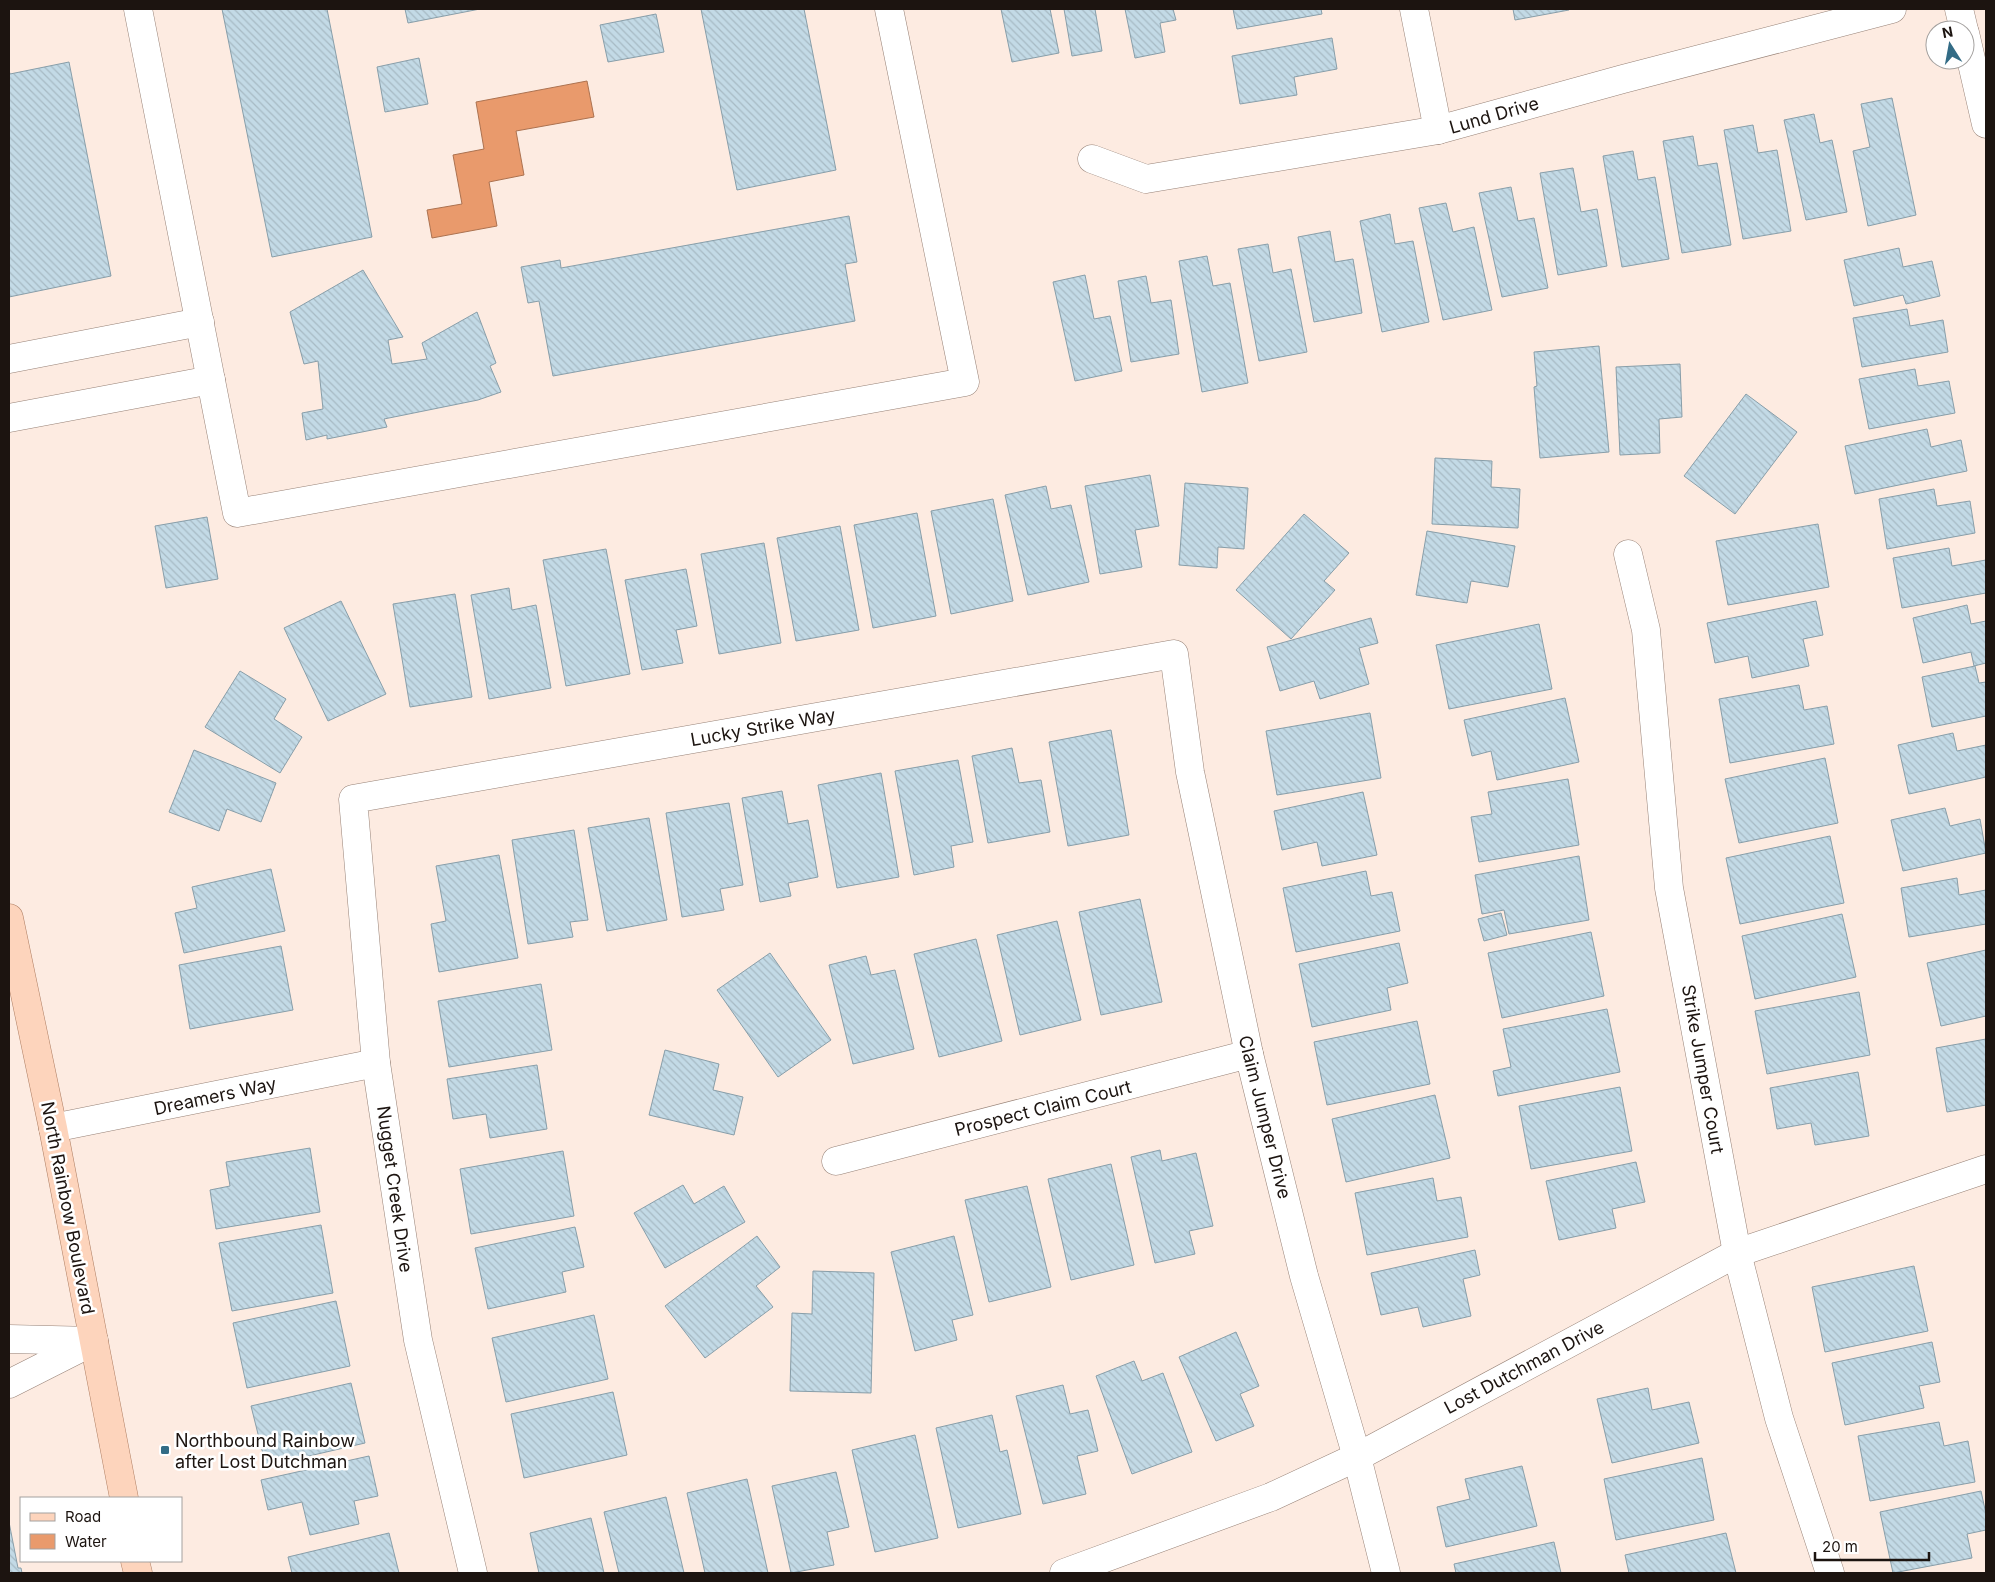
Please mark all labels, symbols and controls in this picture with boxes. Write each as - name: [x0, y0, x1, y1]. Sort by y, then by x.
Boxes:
- north arrow: [1925, 20, 1975, 70]
- text: N: [1941, 22, 1954, 41]
- street label: Lund Drive: [1447, 92, 1541, 138]
- street label: Lucky Strike Way: [689, 704, 837, 750]
- street label: Strike Jumper Court: [1678, 983, 1728, 1155]
- street label: Claim Jumper Drive: [1235, 1033, 1295, 1201]
- street label: Dreamers Way: [152, 1073, 278, 1119]
- street label: Prospect Claim Court: [952, 1076, 1134, 1140]
- street label: North Rainbow Boulevard: [37, 1100, 99, 1316]
- street label: Nugget Creek Drive: [373, 1104, 417, 1274]
- street label: Lost Dutchman Drive: [1441, 1316, 1607, 1418]
- place label: Northbound Rainbow after Lost Dutchman: [175, 1430, 355, 1472]
- marker: Northbound Rainbow after Lost Dutchman: [159, 1444, 171, 1456]
- legend: [20, 1497, 182, 1562]
- text: Road: [65, 1507, 101, 1526]
- scale bar: [1815, 1530, 1929, 1562]
- text: Water: [65, 1532, 107, 1551]
- text: 20 m: [1822, 1537, 1858, 1556]

